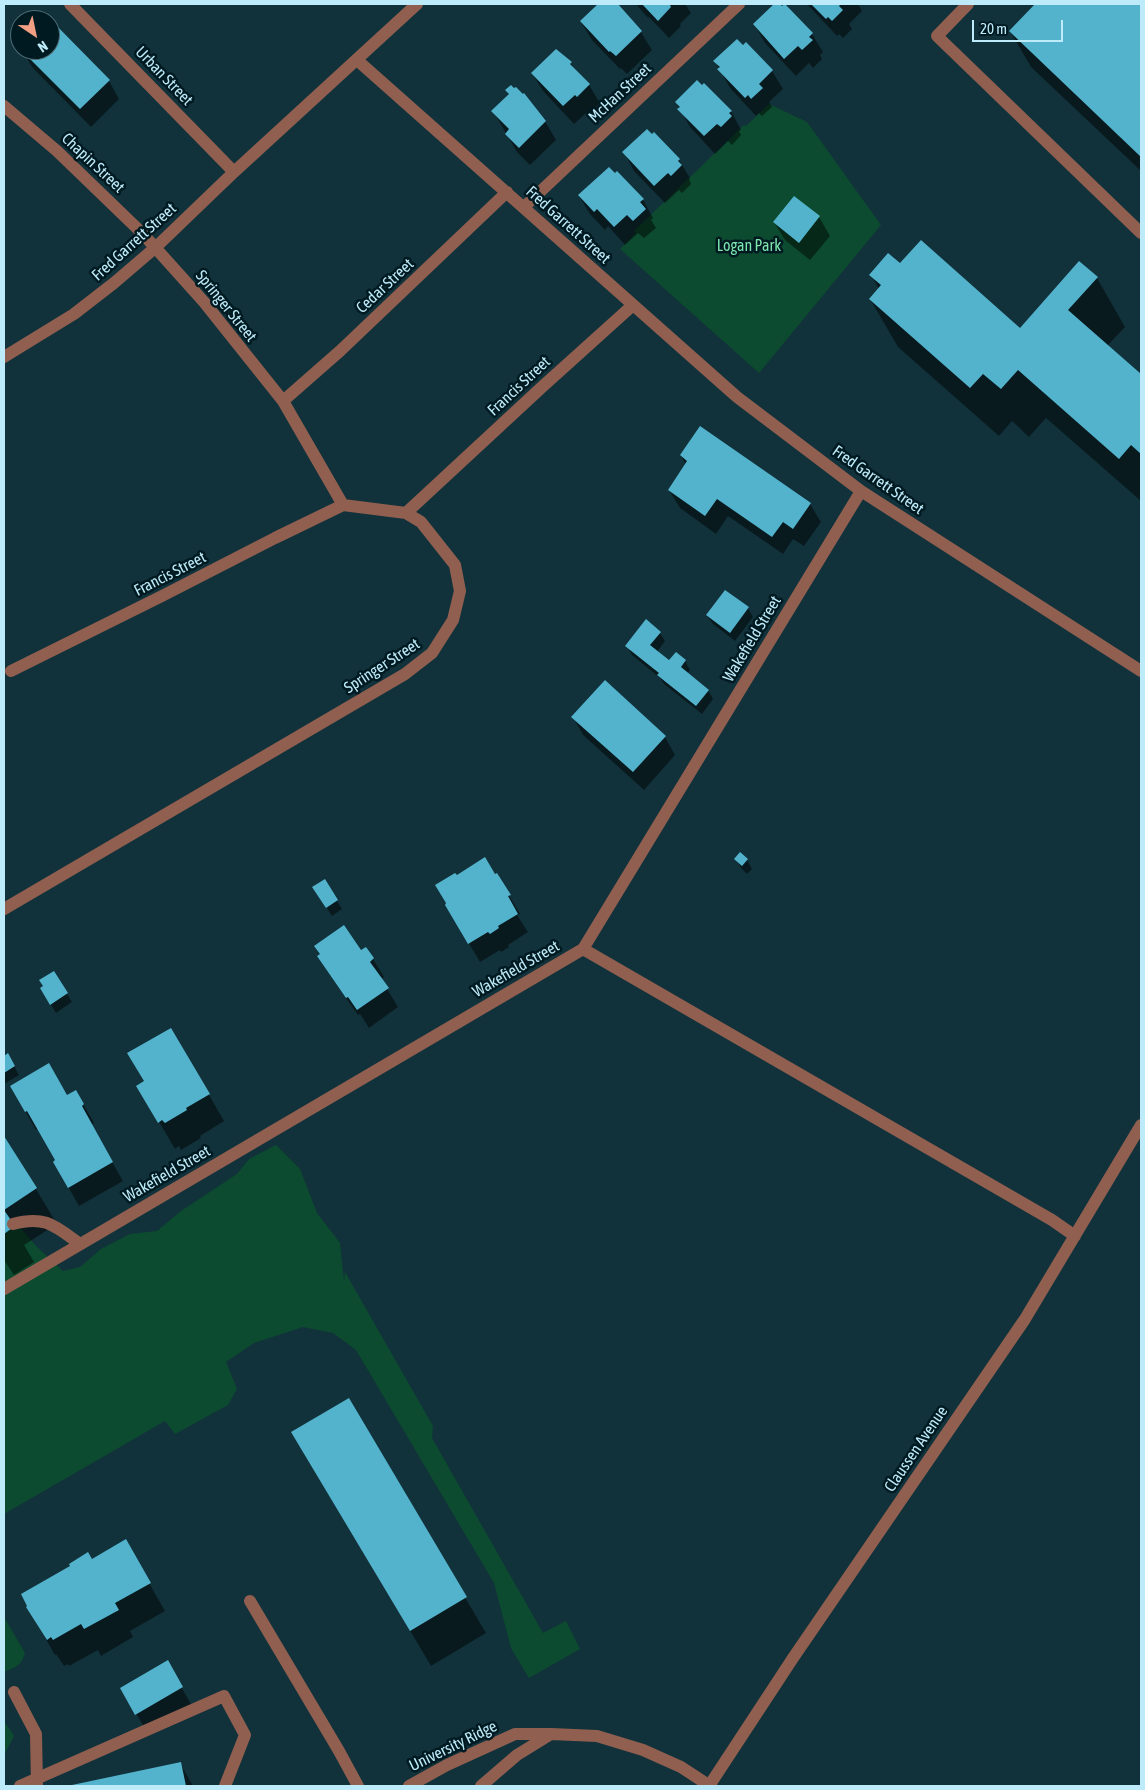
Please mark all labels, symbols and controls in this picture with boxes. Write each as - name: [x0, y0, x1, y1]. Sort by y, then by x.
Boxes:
- north arrow: [10, 10, 60, 60]
- scale bar: [975, 10, 1066, 42]
- text: 20 m: [980, 20, 1007, 37]
- text: N: [35, 38, 51, 56]
- street label: Urban Street: [131, 43, 197, 109]
- street label: McHan Street: [585, 59, 655, 127]
- street label: Chapin Street: [58, 129, 128, 197]
- street label: Fred Garrett Street: [522, 182, 614, 268]
- street label: Fred Garrett Street: [88, 199, 180, 285]
- park label: Logan Park: [717, 236, 781, 256]
- street label: Cedar Street: [352, 255, 418, 317]
- street label: Springer Street: [191, 266, 261, 346]
- street label: Francis Street: [484, 352, 554, 420]
- street label: Fred Garrett Street: [829, 441, 927, 519]
- street label: Francis Street: [131, 548, 209, 600]
- street label: Wakefield Street: [719, 593, 785, 685]
- street label: Springer Street: [341, 634, 423, 698]
- street label: Wakefield Street: [469, 936, 563, 1002]
- street label: Wakefield Street: [120, 1141, 214, 1207]
- street label: Claussen Avenue: [880, 1402, 952, 1496]
- street label: University Ridge: [406, 1717, 500, 1775]

